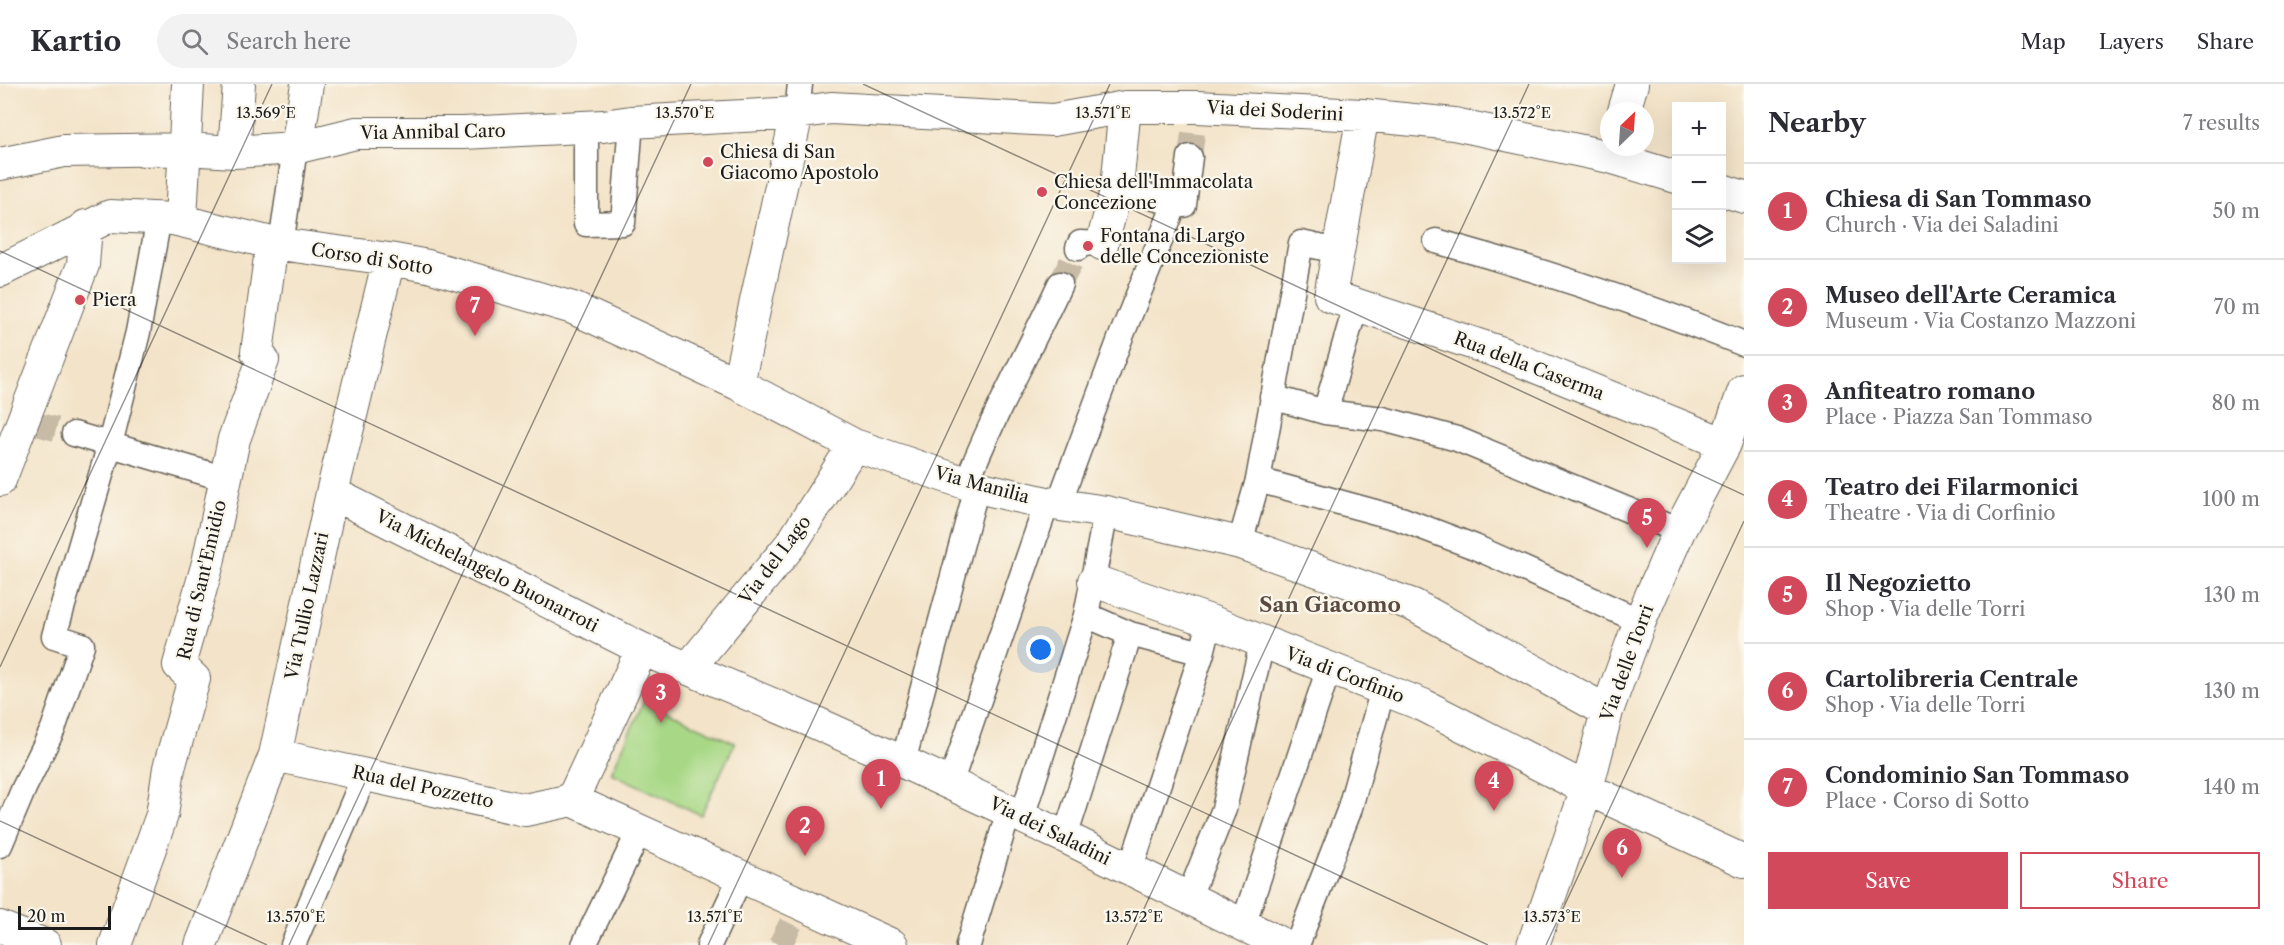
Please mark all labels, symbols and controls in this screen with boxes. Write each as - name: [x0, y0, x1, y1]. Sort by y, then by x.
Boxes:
- search box: [157, 14, 577, 68]
- text: Kartio: [30, 24, 121, 58]
- icon: search: [178, 25, 211, 58]
- text: Search here: [226, 28, 351, 55]
- text: Map: [2021, 29, 2066, 54]
- text: Layers: [2099, 29, 2164, 54]
- text: Share: [2197, 29, 2254, 54]
- street label: Via dei Soderini: [1205, 96, 1344, 126]
- north arrow: [1600, 102, 1654, 156]
- map controls: [1672, 102, 1726, 264]
- button: +: [1672, 102, 1726, 156]
- text: 13.569°E: [236, 103, 296, 122]
- text: 13.570°E: [656, 103, 714, 122]
- text: 13.571°E: [1075, 103, 1131, 122]
- text: 13.572°E: [1493, 103, 1551, 122]
- text: Nearby: [1768, 107, 1866, 139]
- text: 7 results: [2183, 111, 2260, 135]
- street label: Via Annibal Caro: [359, 120, 506, 144]
- place label: Chiesa di San Giacomo Apostolo: [720, 141, 879, 184]
- marker: Chiesa di San Giacomo Apostolo: [701, 155, 715, 169]
- button: −: [1672, 156, 1726, 210]
- place label: Chiesa dell'Immacolata Concezione: [1054, 171, 1254, 214]
- marker: Chiesa dell'Immacolata Concezione: [1035, 185, 1049, 199]
- text: Chiesa di San Tommaso: [1825, 186, 2092, 213]
- text: 1: [1783, 199, 1792, 223]
- text: 50 m: [2213, 199, 2260, 223]
- button: layers: [1672, 210, 1726, 264]
- text: Church · Via dei Saladini: [1825, 213, 2059, 237]
- place label: Fontana di Largo delle Concezioniste: [1100, 225, 1269, 268]
- street label: Corso di Sotto: [310, 239, 434, 279]
- marker: Fontana di Largo delle Concezioniste: [1081, 239, 1095, 253]
- text: Museo dell'Arte Ceramica: [1825, 282, 2116, 309]
- pin: 7: [456, 286, 494, 336]
- place label: Piera: [92, 289, 137, 311]
- marker: Piera: [73, 293, 87, 307]
- text: 2: [1782, 295, 1793, 319]
- text: 70 m: [2214, 295, 2260, 319]
- text: Museum · Via Costanzo Mazzoni: [1825, 309, 2136, 333]
- street label: Rua della Caserma: [1451, 327, 1608, 405]
- text: Anfiteatro romano: [1825, 378, 2035, 405]
- text: 3: [1782, 391, 1793, 415]
- text: 80 m: [2212, 391, 2260, 415]
- text: Place · Piazza San Tommaso: [1825, 405, 2093, 429]
- street label: Via Manilia: [931, 462, 1032, 508]
- text: Teatro dei Filarmonici: [1825, 474, 2079, 501]
- text: 4: [1782, 487, 1793, 511]
- text: 100 m: [2202, 487, 2260, 511]
- street label: Rua di Sant'Emidio: [173, 498, 231, 662]
- pin: 5: [1628, 498, 1666, 548]
- text: Theatre · Via di Corfinio: [1825, 501, 2056, 525]
- street label: Via Michelangelo Buonarroti: [371, 505, 603, 637]
- street label: Via del Lago: [734, 511, 816, 610]
- street label: Via Tullio Lazzari: [280, 530, 334, 683]
- text: Il Negozietto: [1825, 570, 1971, 597]
- text: 5: [1782, 583, 1793, 607]
- text: 130 m: [2204, 583, 2260, 607]
- district label: San Giacomo: [1259, 592, 1401, 617]
- text: Shop · Via delle Torri: [1825, 597, 2025, 621]
- street label: Via delle Torri: [1595, 601, 1658, 725]
- your location: [1026, 635, 1055, 664]
- street label: Via di Corfinio: [1282, 642, 1407, 708]
- text: Cartolibreria Centrale: [1825, 666, 2078, 693]
- pin: 3: [642, 674, 680, 723]
- text: 6: [1782, 679, 1793, 703]
- text: 130 m: [2204, 679, 2260, 703]
- text: Shop · Via delle Torri: [1825, 693, 2025, 717]
- pin: 1: [862, 760, 900, 809]
- street label: Rua del Pozzetto: [350, 761, 496, 813]
- pin: 4: [1474, 762, 1514, 811]
- text: Condominio San Tommaso: [1825, 762, 2129, 789]
- text: 7: [1782, 775, 1793, 799]
- text: 140 m: [2203, 775, 2260, 799]
- text: Place · Corso di Sotto: [1825, 789, 2029, 813]
- street label: Via dei Saladini: [985, 792, 1115, 870]
- pin: 2: [786, 806, 824, 856]
- pin: 6: [1602, 828, 1642, 878]
- button: Save: [1768, 852, 2008, 909]
- button: Share: [2020, 852, 2260, 909]
- scale bar: [18, 903, 111, 930]
- text: 20 m: [27, 906, 66, 926]
- text: 13.570°E: [267, 907, 325, 926]
- text: 13.571°E: [687, 907, 743, 926]
- text: 13.572°E: [1105, 907, 1163, 926]
- text: 13.573°E: [1523, 907, 1581, 926]

